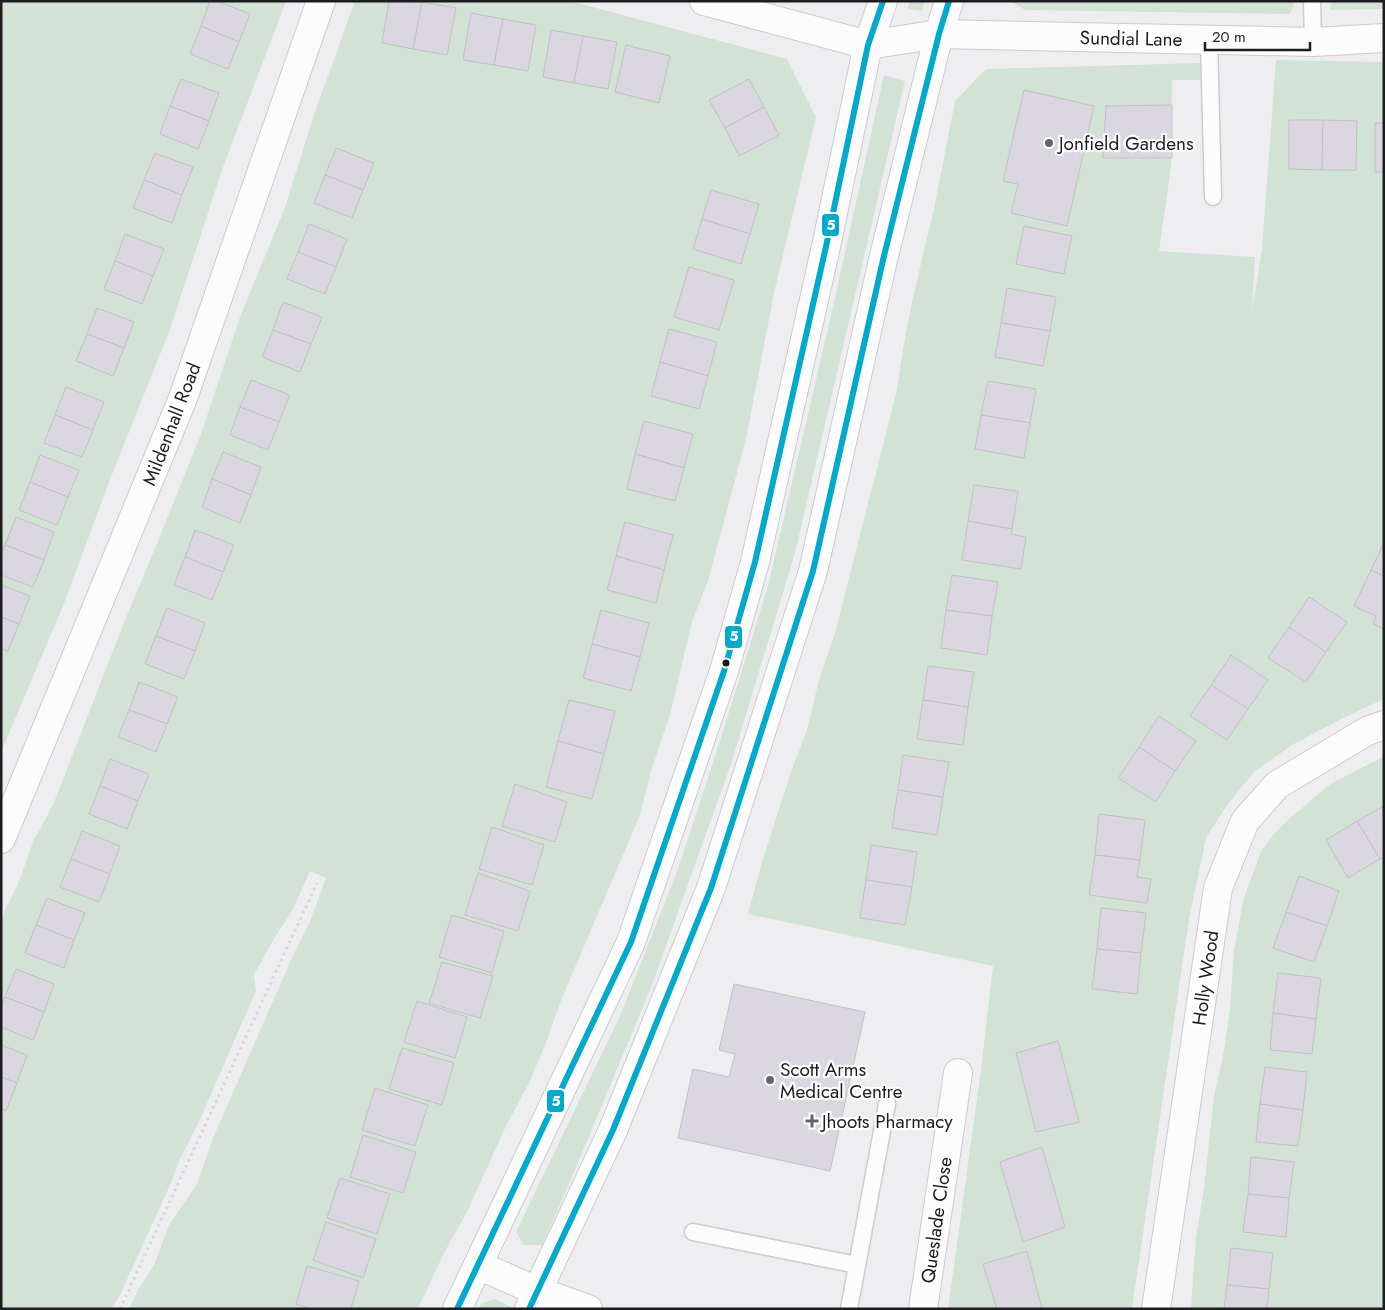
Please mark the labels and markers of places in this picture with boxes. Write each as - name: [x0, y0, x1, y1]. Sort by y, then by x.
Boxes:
- place label: Jonfield Gardens: [1056, 130, 1194, 157]
- marker: Jonfield Gardens: [1043, 137, 1055, 149]
- unlabelled marker: [721, 658, 731, 668]
- place label: Scott Arms Medical Centre: [780, 1056, 903, 1105]
- marker: Scott Arms Medical Centre: [764, 1074, 776, 1086]
- place label: Jhoots Pharmacy: [819, 1108, 953, 1135]
- marker: Jhoots Pharmacy: [806, 1115, 818, 1127]

